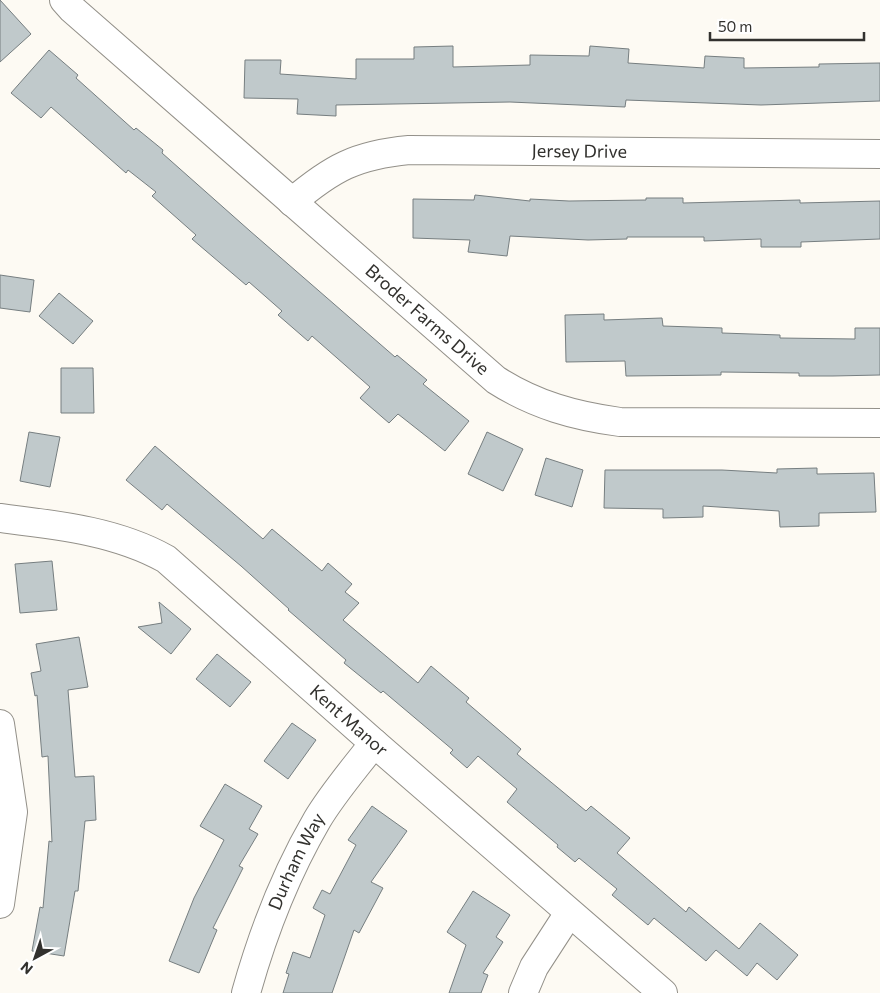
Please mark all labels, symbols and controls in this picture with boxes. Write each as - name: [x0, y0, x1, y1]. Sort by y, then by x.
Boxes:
- scale bar: [710, 10, 864, 42]
- text: 50 m: [718, 17, 752, 35]
- street label: Jersey Drive: [531, 139, 627, 162]
- street label: Broder Farms Drive: [361, 259, 494, 379]
- street label: Kent Manor: [306, 679, 393, 760]
- street label: Durham Way: [263, 809, 329, 913]
- north arrow: [10, 933, 60, 983]
- text: N: [17, 958, 36, 978]

